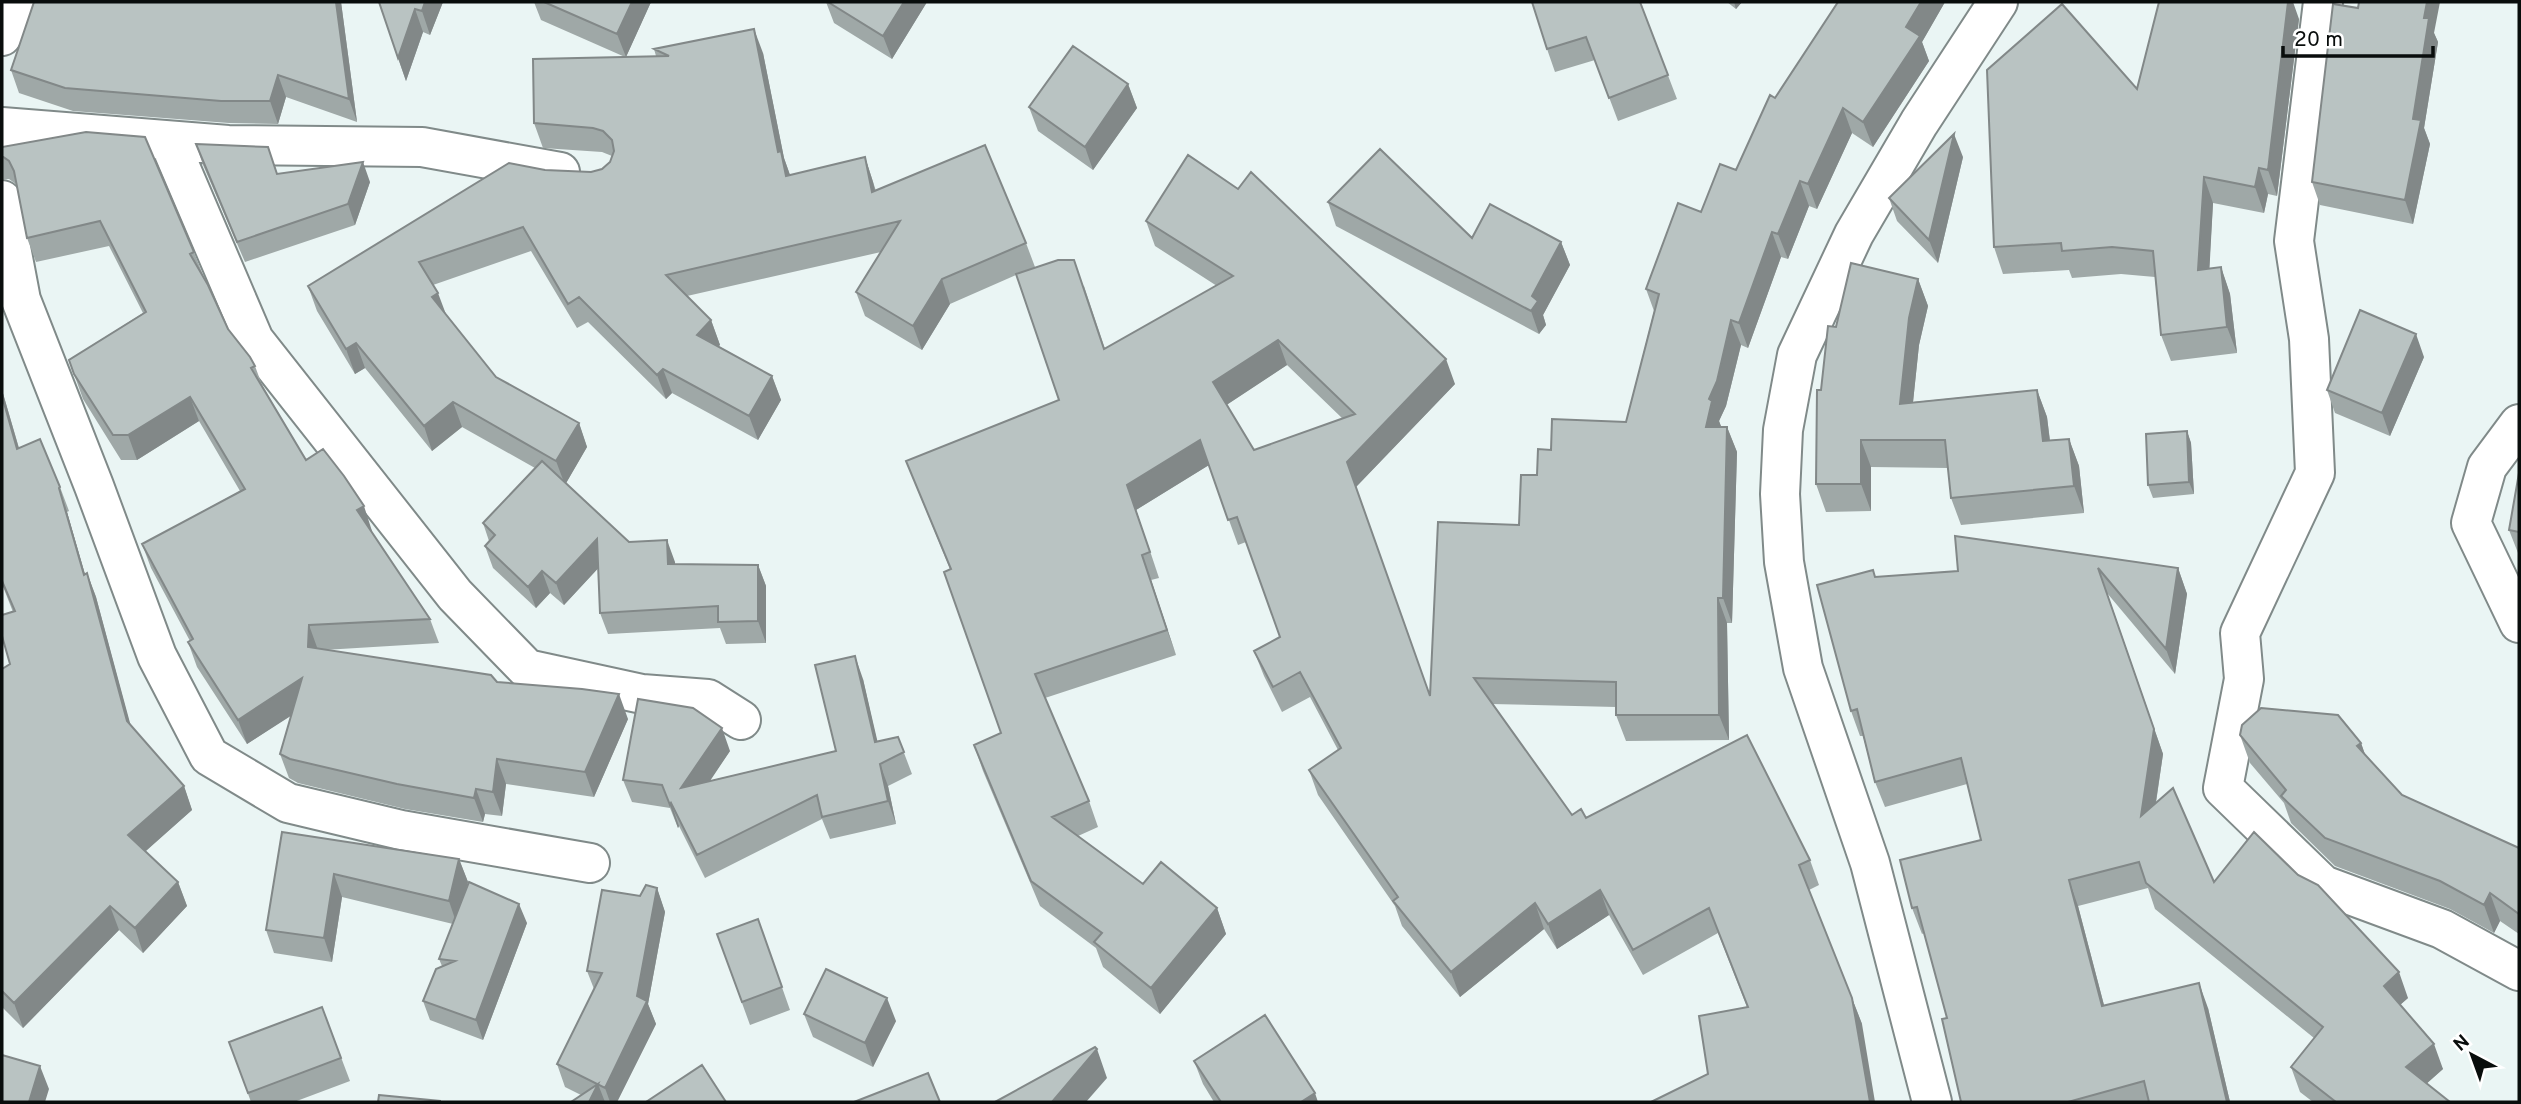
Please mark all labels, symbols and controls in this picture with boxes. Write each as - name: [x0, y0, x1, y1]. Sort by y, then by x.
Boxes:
- scale bar: [2283, 14, 2434, 58]
- text: 20 m: [2294, 27, 2343, 54]
- north arrow: [2437, 1020, 2507, 1090]
- text: N: [2449, 1030, 2475, 1057]

